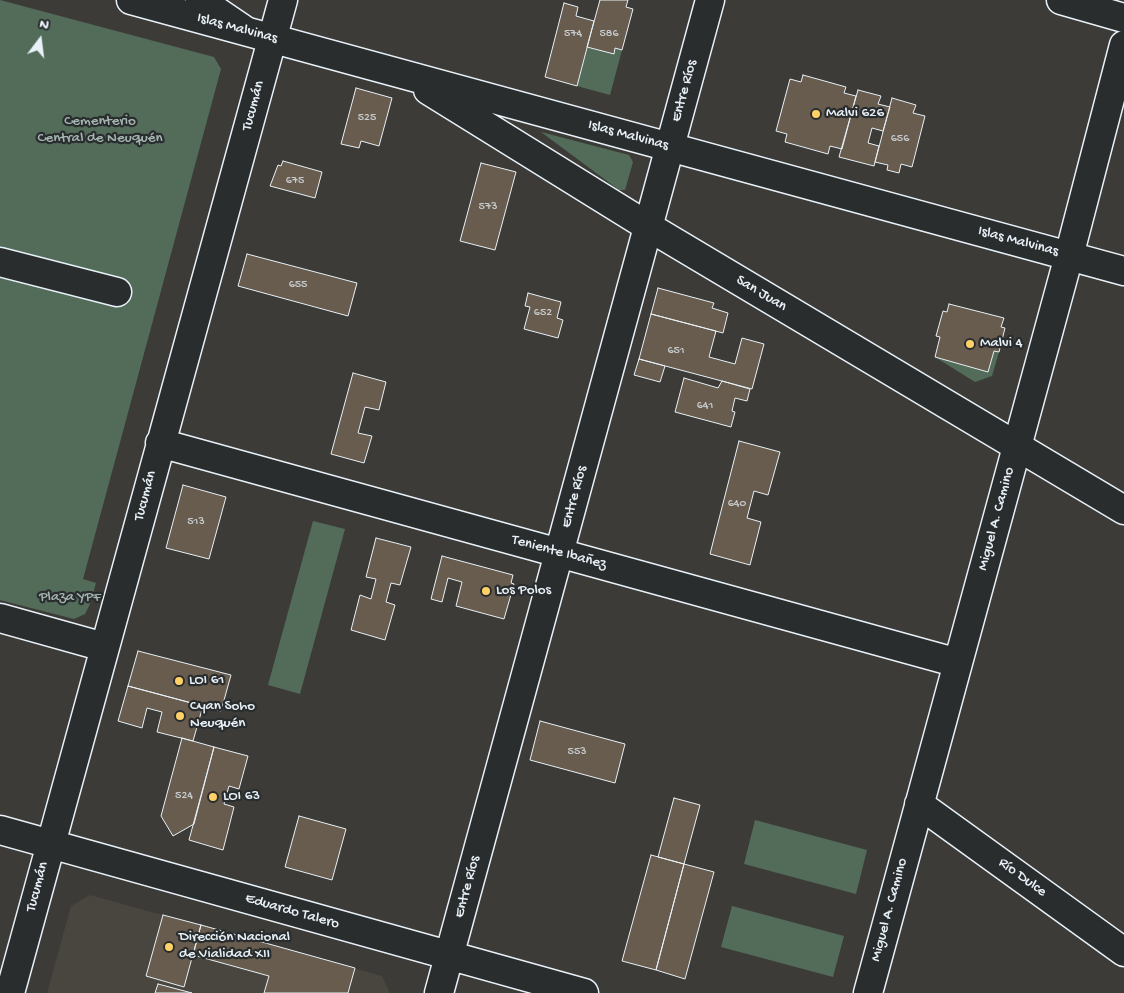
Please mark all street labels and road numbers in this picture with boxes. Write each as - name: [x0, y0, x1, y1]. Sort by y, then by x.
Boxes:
- street label: Islas Malvinas: [195, 10, 279, 48]
- street label: Entre Ríos: [668, 58, 702, 124]
- street label: Tucumán: [239, 79, 269, 133]
- street label: Islas Malvinas: [586, 117, 670, 155]
- street label: Islas Malvinas: [976, 223, 1060, 261]
- street label: San Juan: [732, 272, 790, 316]
- street label: Entre Ríos: [558, 464, 592, 530]
- street label: Miguel A. Camino: [975, 465, 1019, 573]
- street label: Tucumán: [131, 469, 161, 523]
- street label: Teniente Ibañez: [510, 532, 608, 574]
- street label: Entre Ríos: [451, 854, 485, 920]
- street label: Río Dulce: [994, 854, 1050, 902]
- street label: Miguel A. Camino: [868, 856, 912, 964]
- street label: Tucumán: [23, 860, 53, 914]
- street label: Eduardo Talero: [243, 890, 341, 934]

